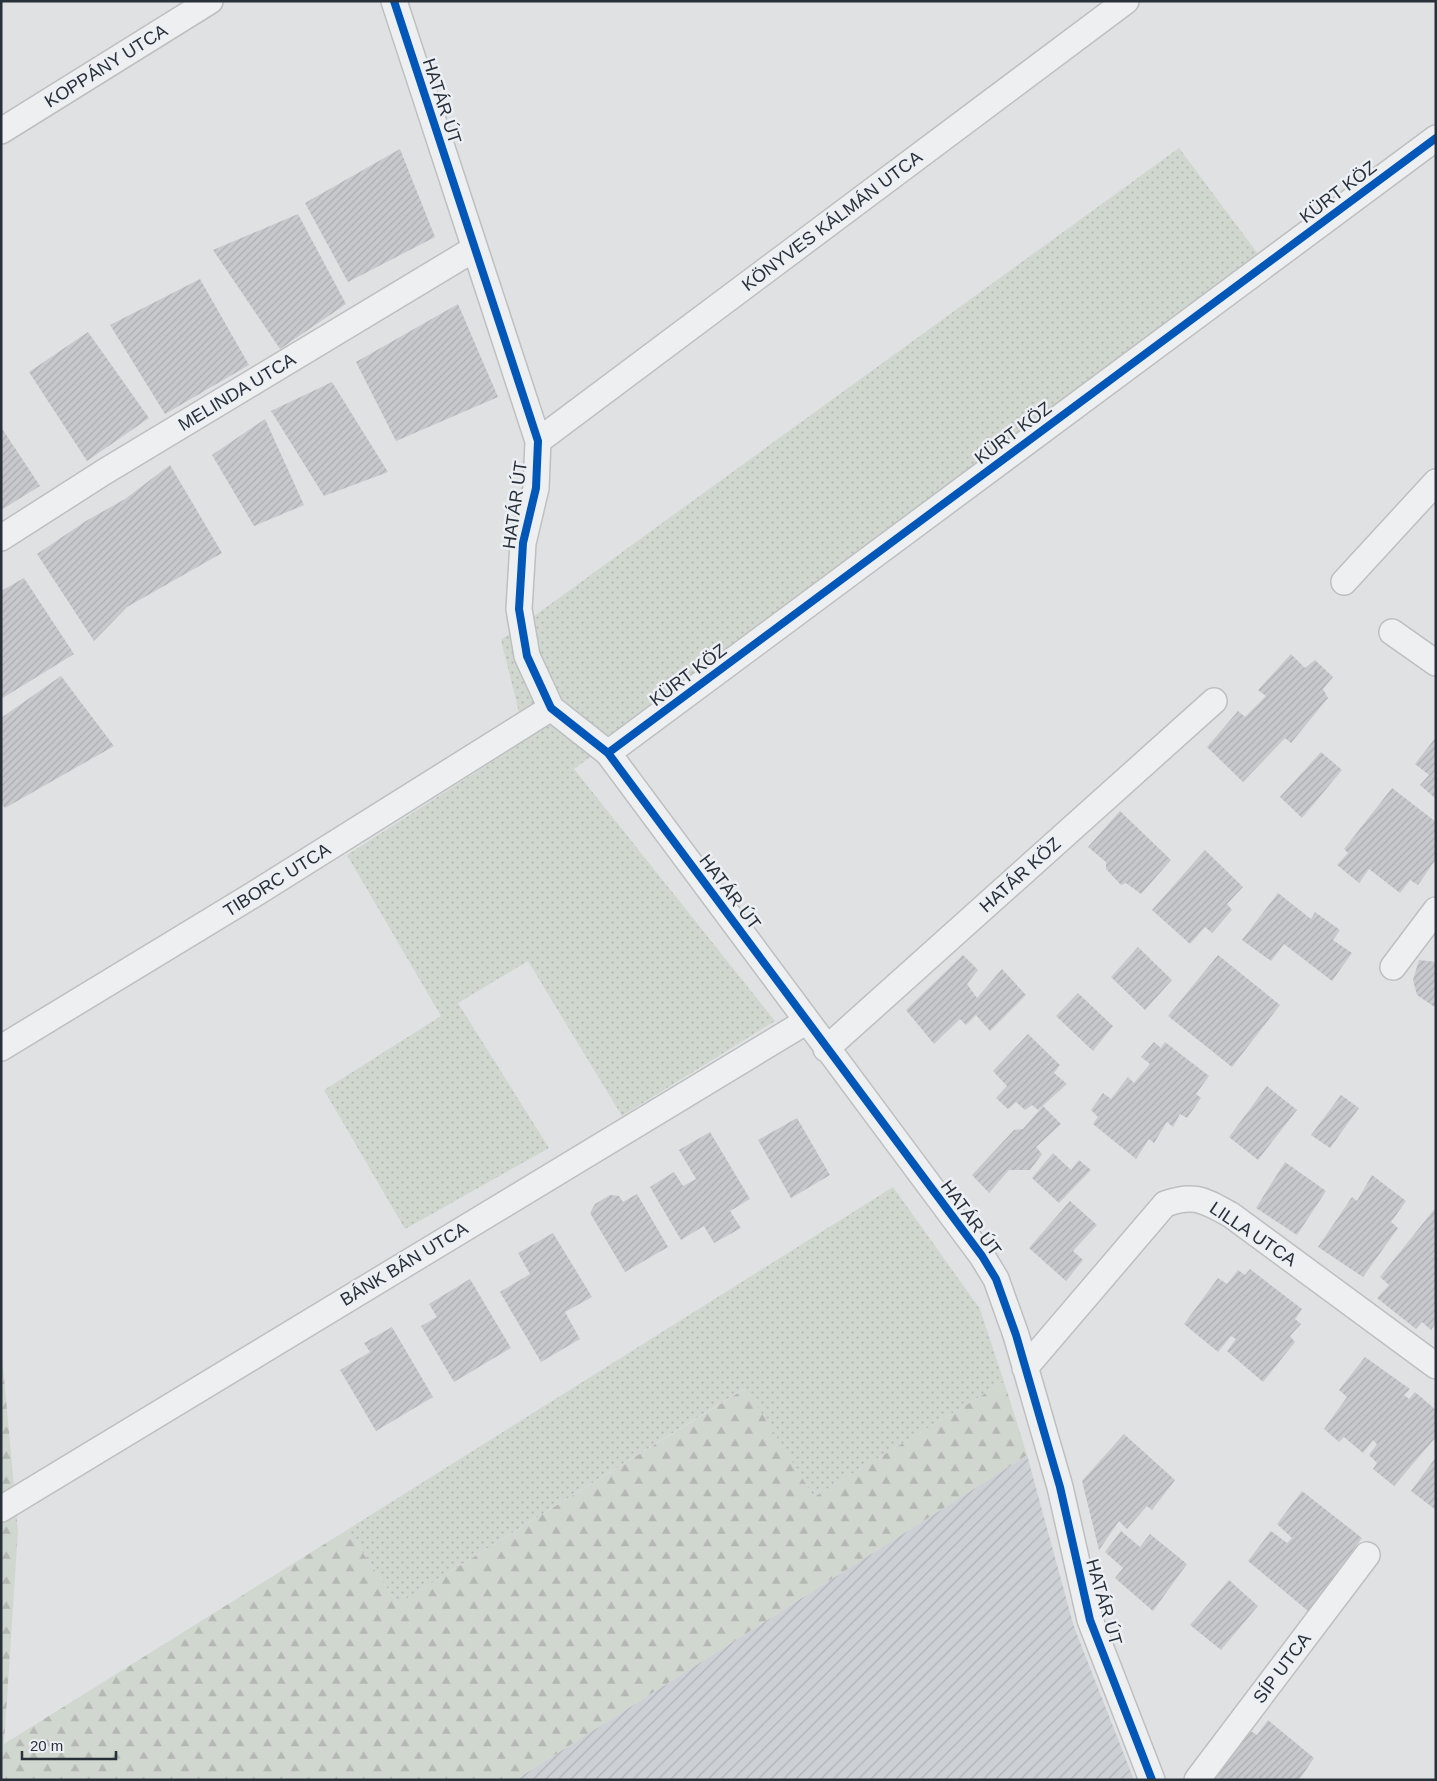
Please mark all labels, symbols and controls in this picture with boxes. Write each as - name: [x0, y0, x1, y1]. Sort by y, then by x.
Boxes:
- street label: KOPPÁNY UTCA: [41, 20, 171, 112]
- street label: HATÁR ÚT: [419, 55, 466, 146]
- street label: KÖNYVES KÁLMÁN UTCA: [738, 147, 926, 295]
- street label: KÜRT KÖZ: [1296, 157, 1380, 227]
- street label: MELINDA UTCA: [175, 349, 299, 435]
- street label: KÜRT KÖZ: [971, 398, 1055, 468]
- street label: HATÁR ÚT: [498, 460, 531, 550]
- street label: KÜRT KÖZ: [646, 640, 730, 710]
- street label: HATÁR KÖZ: [976, 834, 1064, 916]
- street label: TIBORC UTCA: [220, 839, 334, 921]
- street label: HATÁR ÚT: [695, 850, 765, 933]
- street label: HATÁR ÚT: [937, 1176, 1006, 1260]
- street label: LILLA UTCA: [1206, 1198, 1300, 1270]
- street label: BÁNK BÁN UTCA: [337, 1218, 471, 1310]
- street label: HATÁR ÚT: [1082, 1556, 1127, 1647]
- street label: SÍP UTCA: [1249, 1629, 1315, 1707]
- scale bar: [22, 1728, 116, 1760]
- text: 20 m: [30, 1737, 63, 1754]

